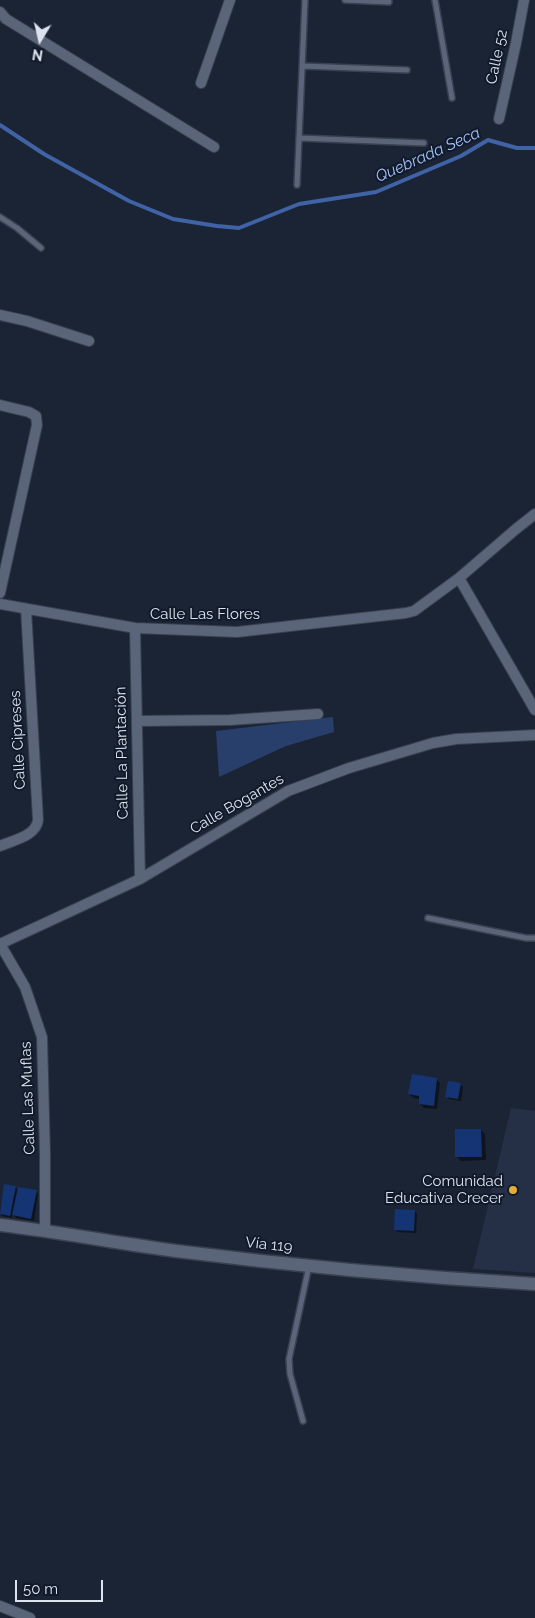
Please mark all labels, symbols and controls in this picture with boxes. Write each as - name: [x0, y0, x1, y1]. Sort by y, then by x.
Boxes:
- north arrow: [15, 15, 65, 65]
- street label: Calle 52: [482, 28, 512, 86]
- text: N: [31, 46, 44, 64]
- water label: Quebrada Seca: [373, 123, 483, 187]
- street label: Calle Las Flores: [150, 605, 260, 623]
- street label: Calle La Plantación: [112, 687, 132, 819]
- street label: Calle Cipreses: [6, 690, 30, 790]
- street label: Calle Bogantes: [187, 770, 287, 838]
- street label: Calle Las Muflas: [17, 1041, 39, 1155]
- place label: Comunidad Educativa Crecer: [385, 1172, 503, 1207]
- marker: Comunidad Educativa Crecer: [507, 1184, 519, 1196]
- street label: Vía 119: [245, 1234, 293, 1256]
- scale bar: [18, 1570, 105, 1602]
- text: 50 m: [23, 1580, 58, 1598]

